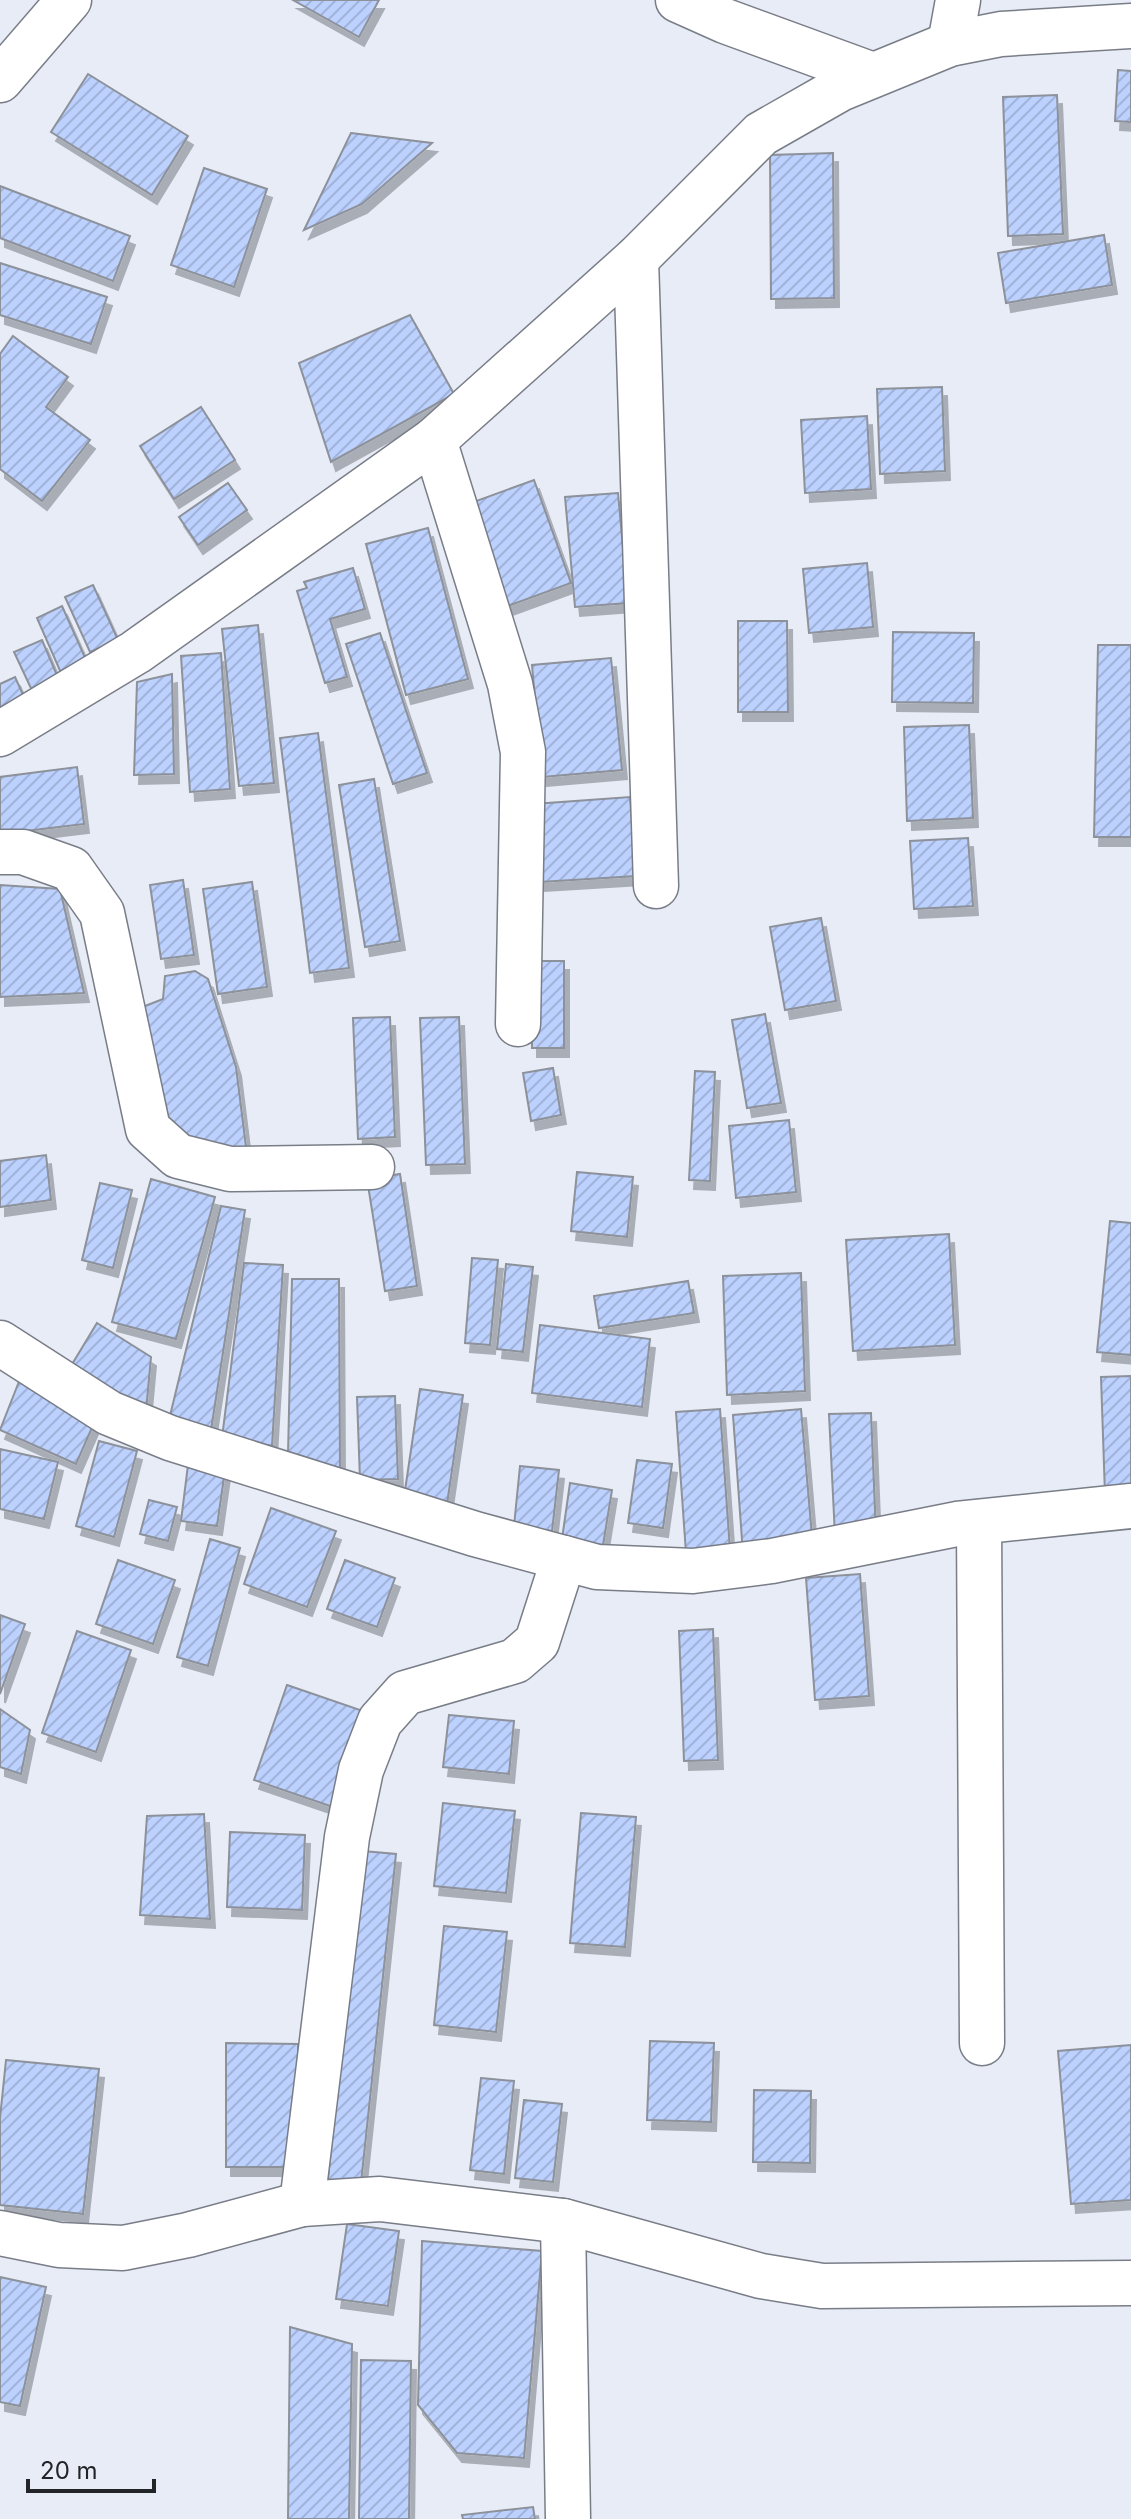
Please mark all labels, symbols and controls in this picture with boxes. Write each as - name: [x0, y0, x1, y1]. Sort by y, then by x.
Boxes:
- scale bar: [28, 2443, 154, 2493]
- text: 20 m: [40, 2456, 98, 2485]

